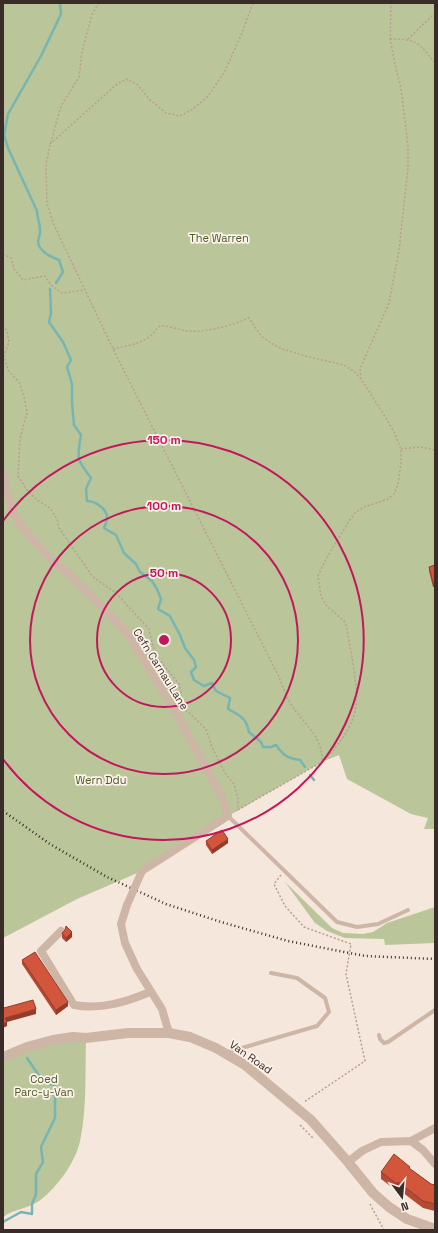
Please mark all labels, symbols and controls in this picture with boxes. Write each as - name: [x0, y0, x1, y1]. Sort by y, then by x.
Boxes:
- park label: The Warren: [189, 231, 249, 245]
- text: 150 m: [147, 432, 181, 448]
- text: 100 m: [147, 498, 181, 514]
- text: 50 m: [150, 565, 178, 581]
- street label: Cefn Carnau Lane: [130, 626, 192, 712]
- centre of rings: [157, 633, 171, 647]
- park label: Wern Ddu: [76, 773, 126, 787]
- street label: Van Road: [227, 1037, 275, 1077]
- park label: Coed Parc-y-Van: [15, 1072, 74, 1099]
- north arrow: [382, 1177, 422, 1217]
- text: N: [399, 1199, 410, 1214]

